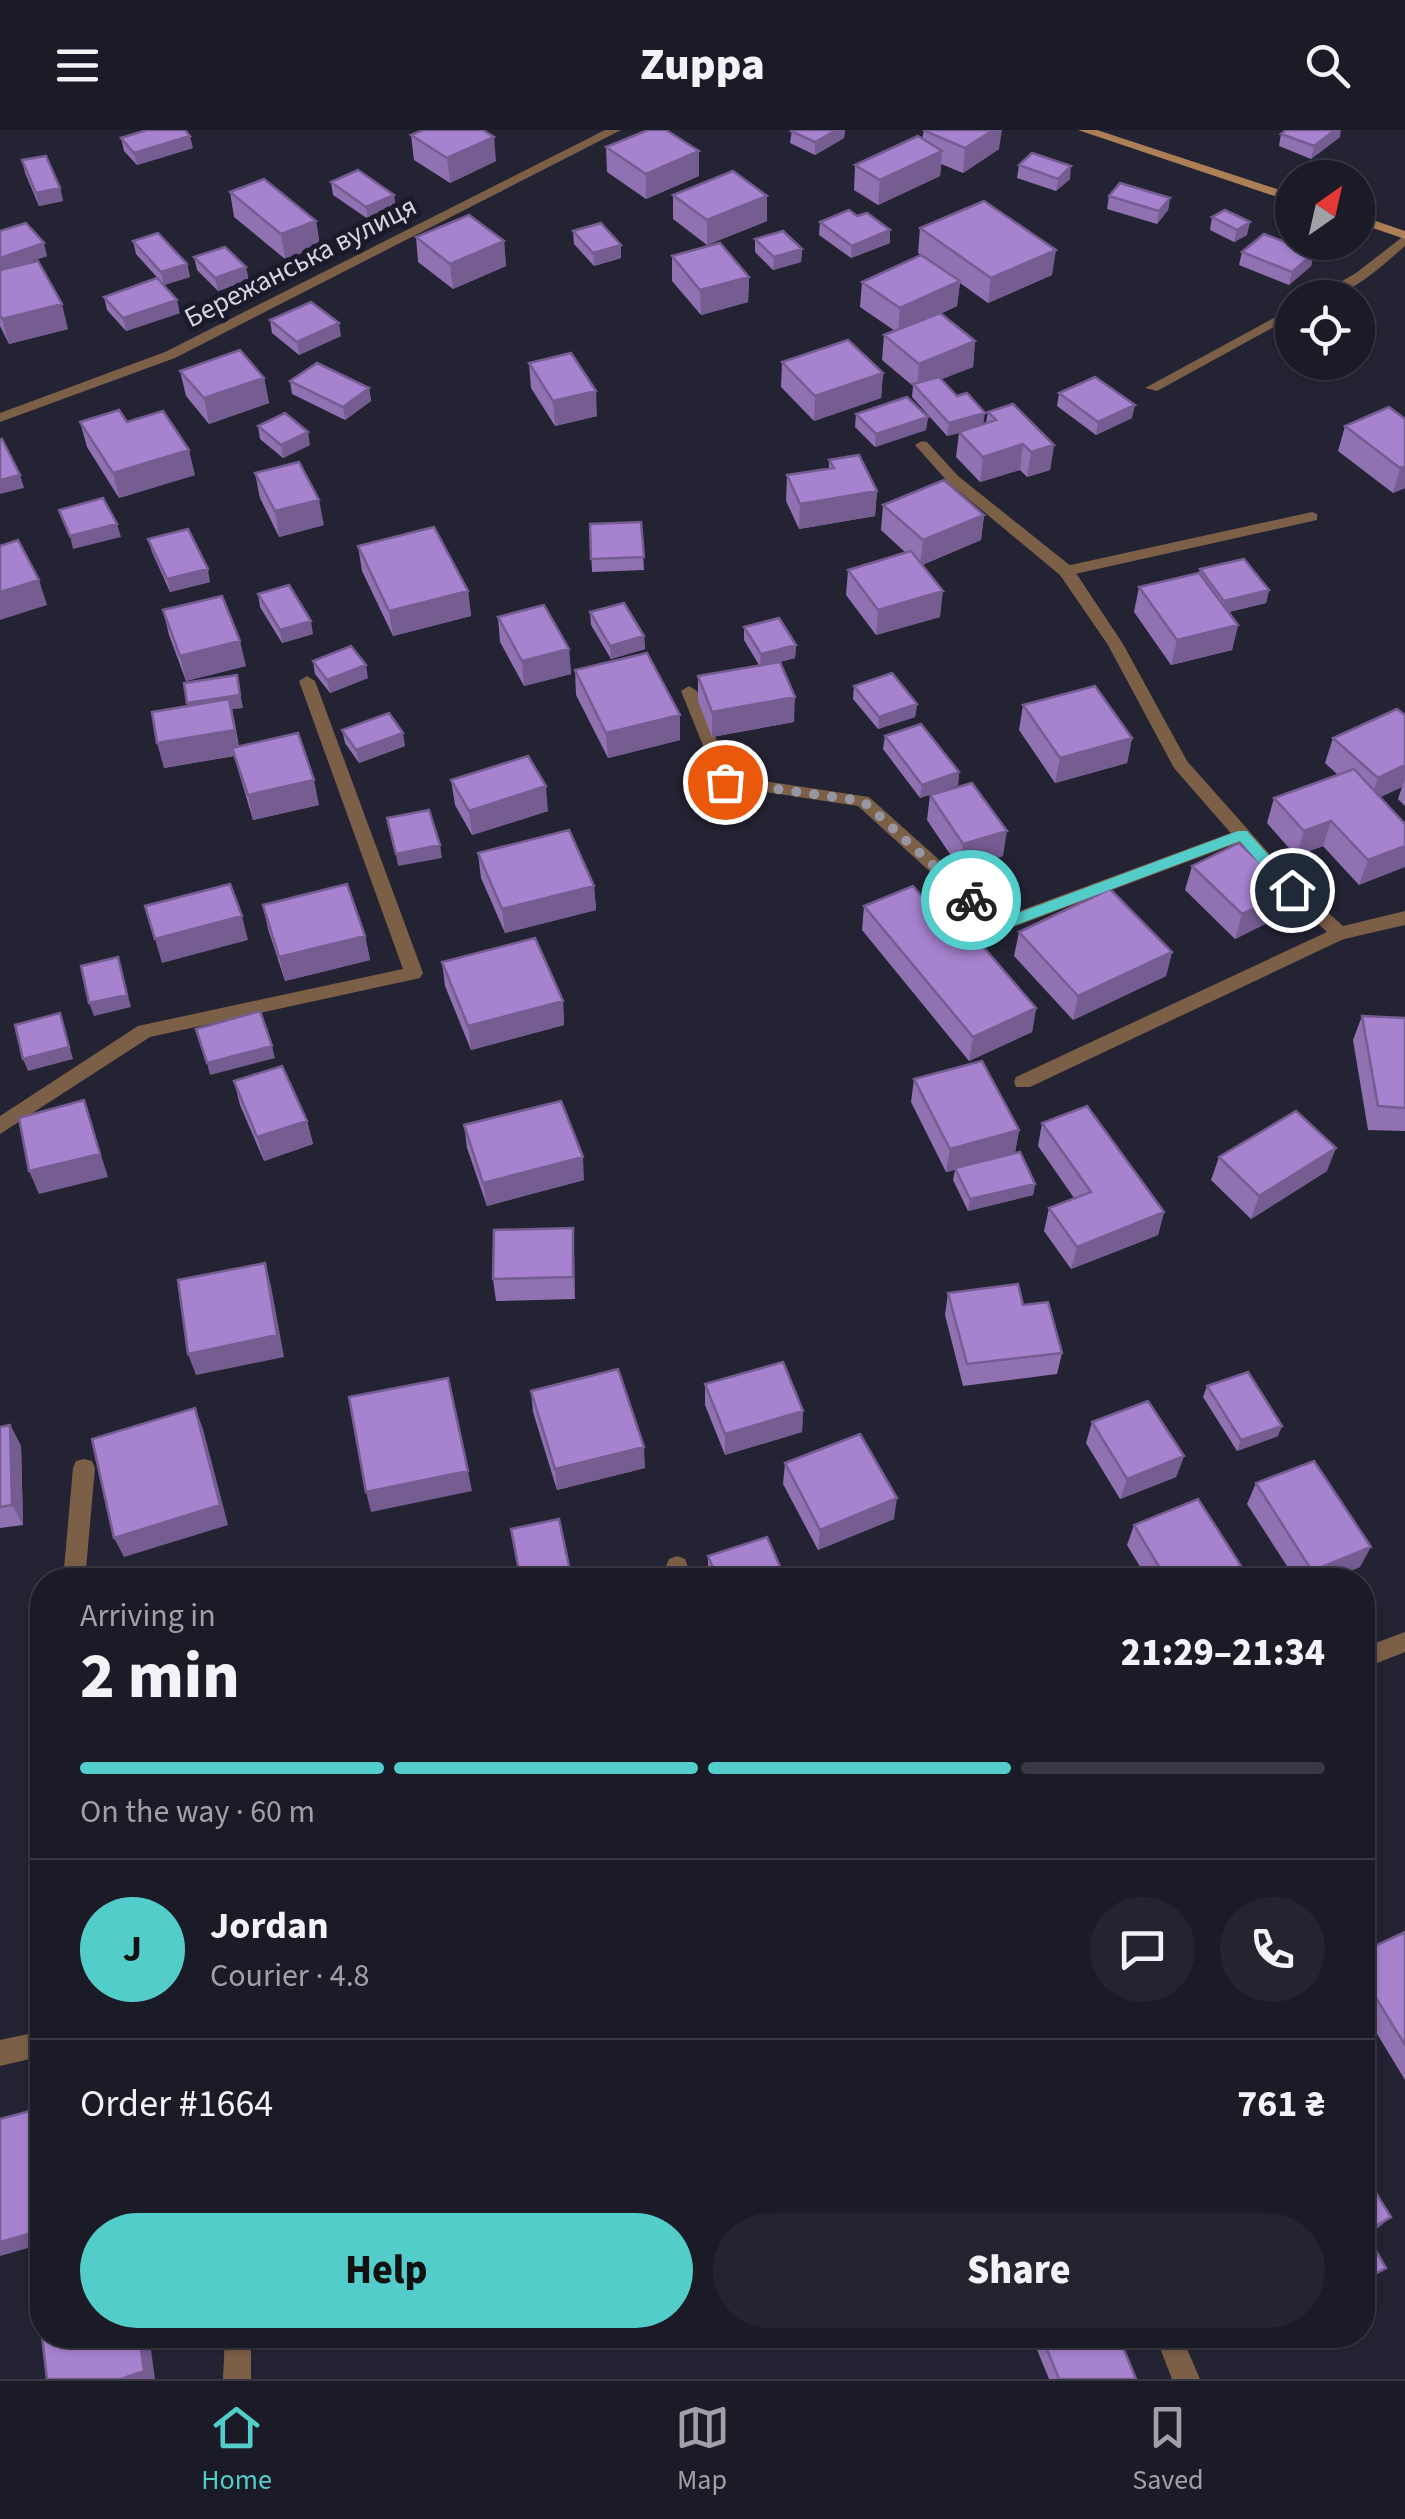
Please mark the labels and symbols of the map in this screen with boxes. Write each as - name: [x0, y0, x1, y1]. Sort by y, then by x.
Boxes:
- north arrow: [1275, 160, 1375, 260]
- street label: Бережанська вулиця: [177, 186, 424, 338]
- pin: [683, 740, 768, 825]
- pin: [1250, 848, 1335, 933]
- courier: [921, 850, 1021, 950]

